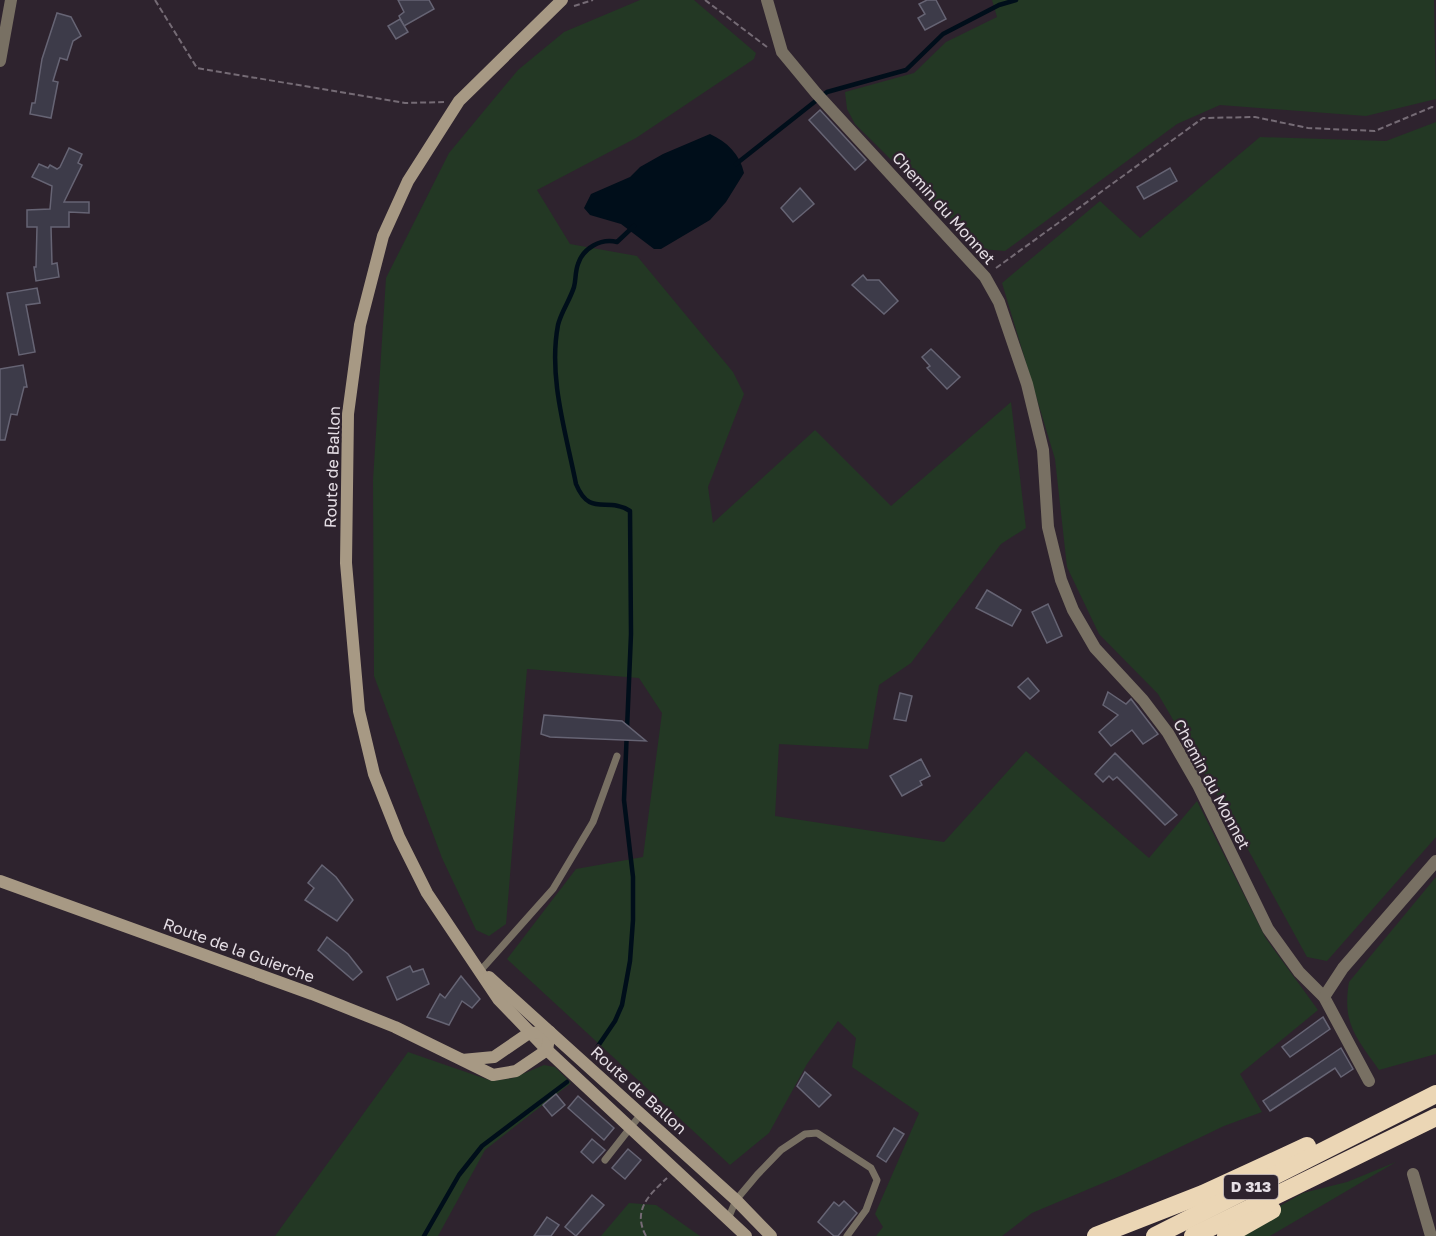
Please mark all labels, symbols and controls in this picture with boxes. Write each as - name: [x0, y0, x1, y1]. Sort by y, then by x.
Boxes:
- street label: Chemin du Monnet: [888, 148, 1000, 268]
- street label: Route de Ballon: [320, 406, 344, 528]
- street label: Chemin du Monnet: [1169, 715, 1255, 853]
- street label: Route de la Guierche: [161, 913, 317, 987]
- street label: Route de Ballon: [587, 1042, 691, 1138]
- road number: D 313: [1224, 1175, 1278, 1199]

